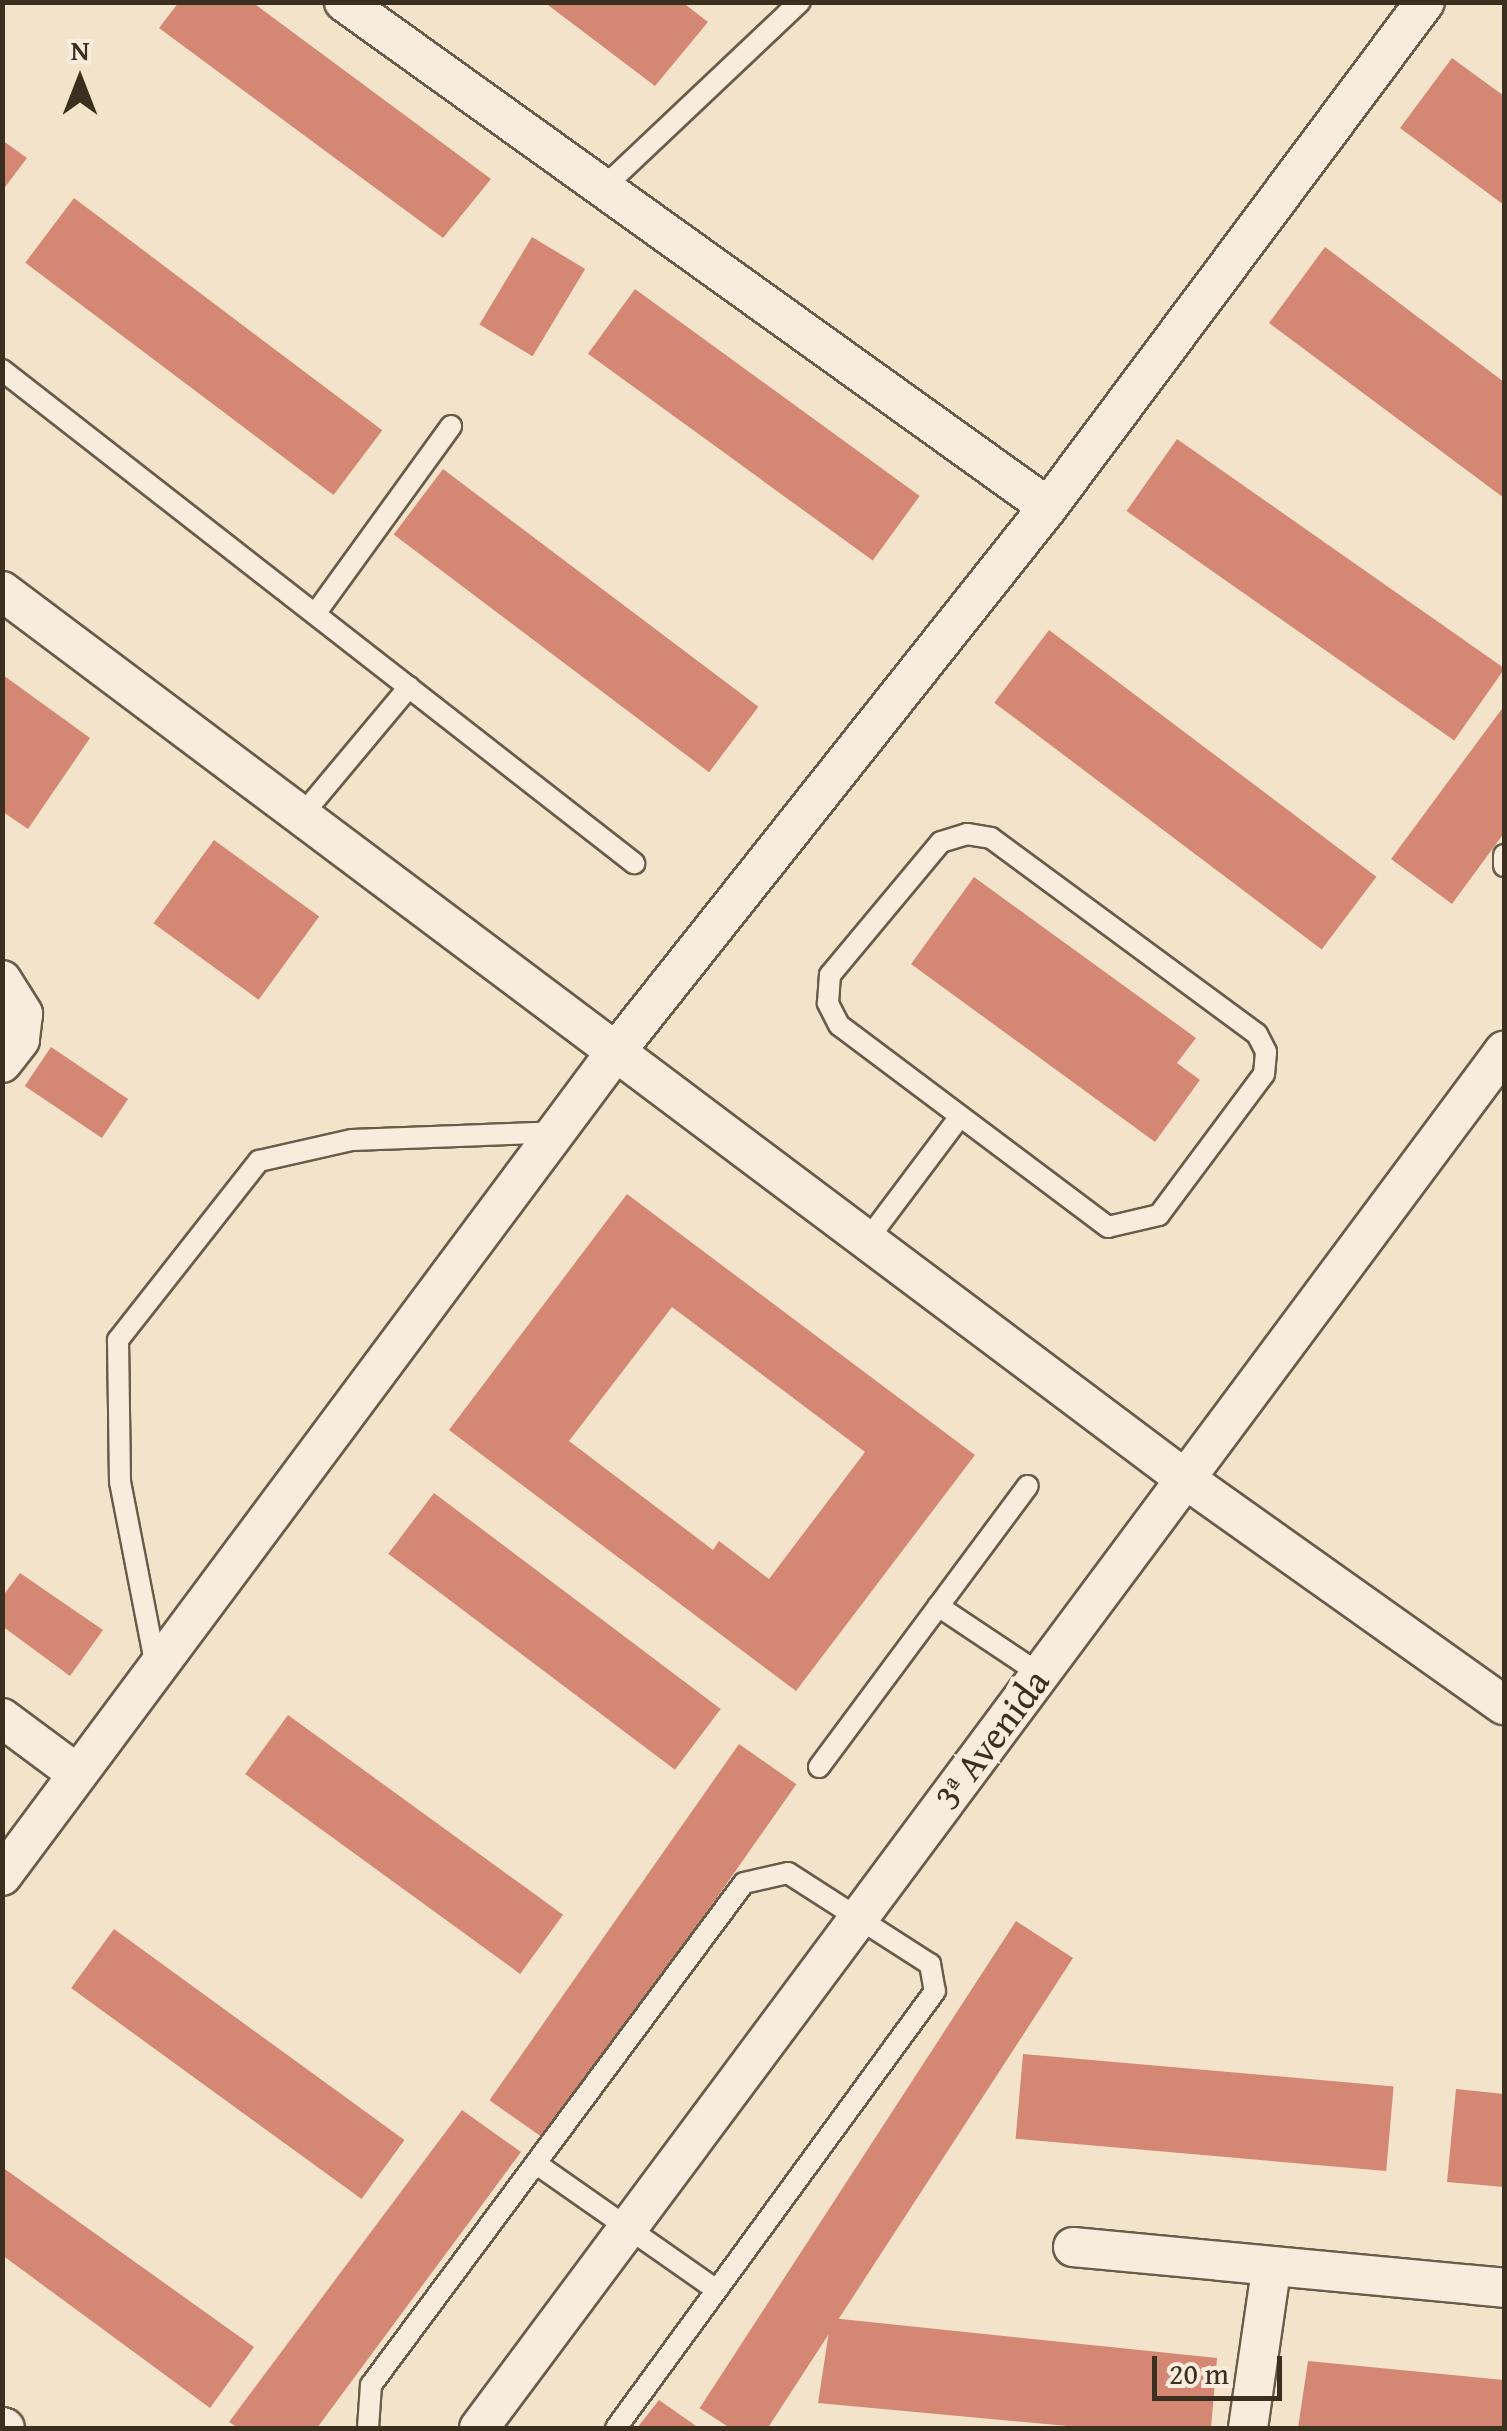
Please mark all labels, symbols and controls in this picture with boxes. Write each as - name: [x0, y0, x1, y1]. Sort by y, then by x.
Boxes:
- text: N: [71, 29, 89, 70]
- north arrow: [30, 30, 130, 130]
- street label: 3ª Avenida: [923, 1660, 1059, 1818]
- scale bar: [1157, 2336, 1287, 2398]
- text: 20 m: [1169, 2351, 1229, 2395]

